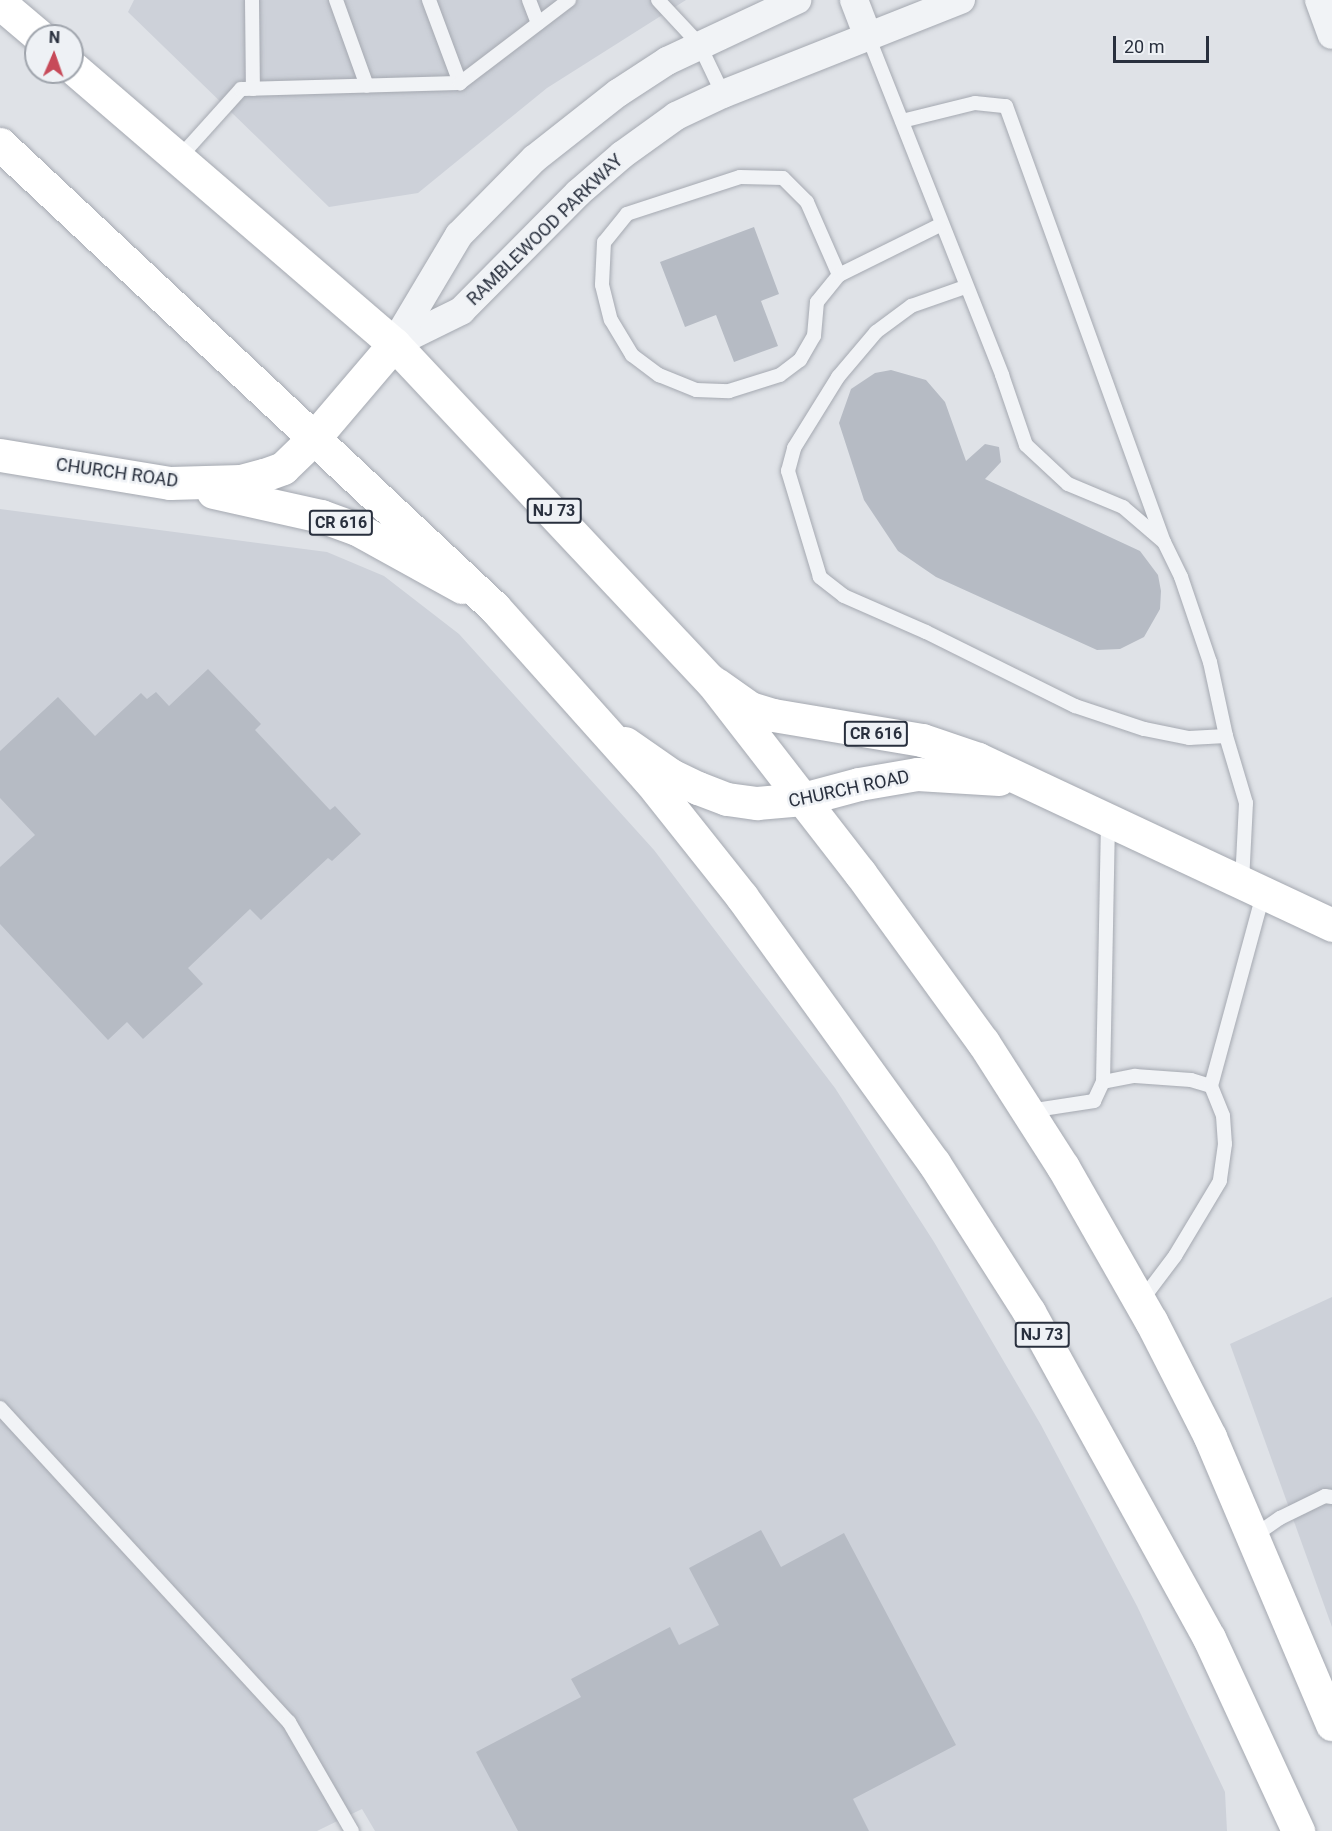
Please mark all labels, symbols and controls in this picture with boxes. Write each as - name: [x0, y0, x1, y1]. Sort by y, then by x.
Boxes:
- north arrow: [24, 24, 84, 84]
- scale bar: [1116, 24, 1212, 62]
- text: N: [49, 28, 61, 47]
- text: 20 m: [1124, 36, 1164, 57]
- street label: RAMBLEWOOD PARKWAY: [463, 150, 627, 310]
- street label: CHURCH ROAD: [55, 454, 179, 492]
- road number: NJ 73: [526, 498, 582, 524]
- road number: CR 616: [308, 510, 374, 536]
- road number: CR 616: [843, 721, 909, 747]
- street label: CHURCH ROAD: [787, 766, 911, 812]
- road number: NJ 73: [1014, 1322, 1070, 1348]

